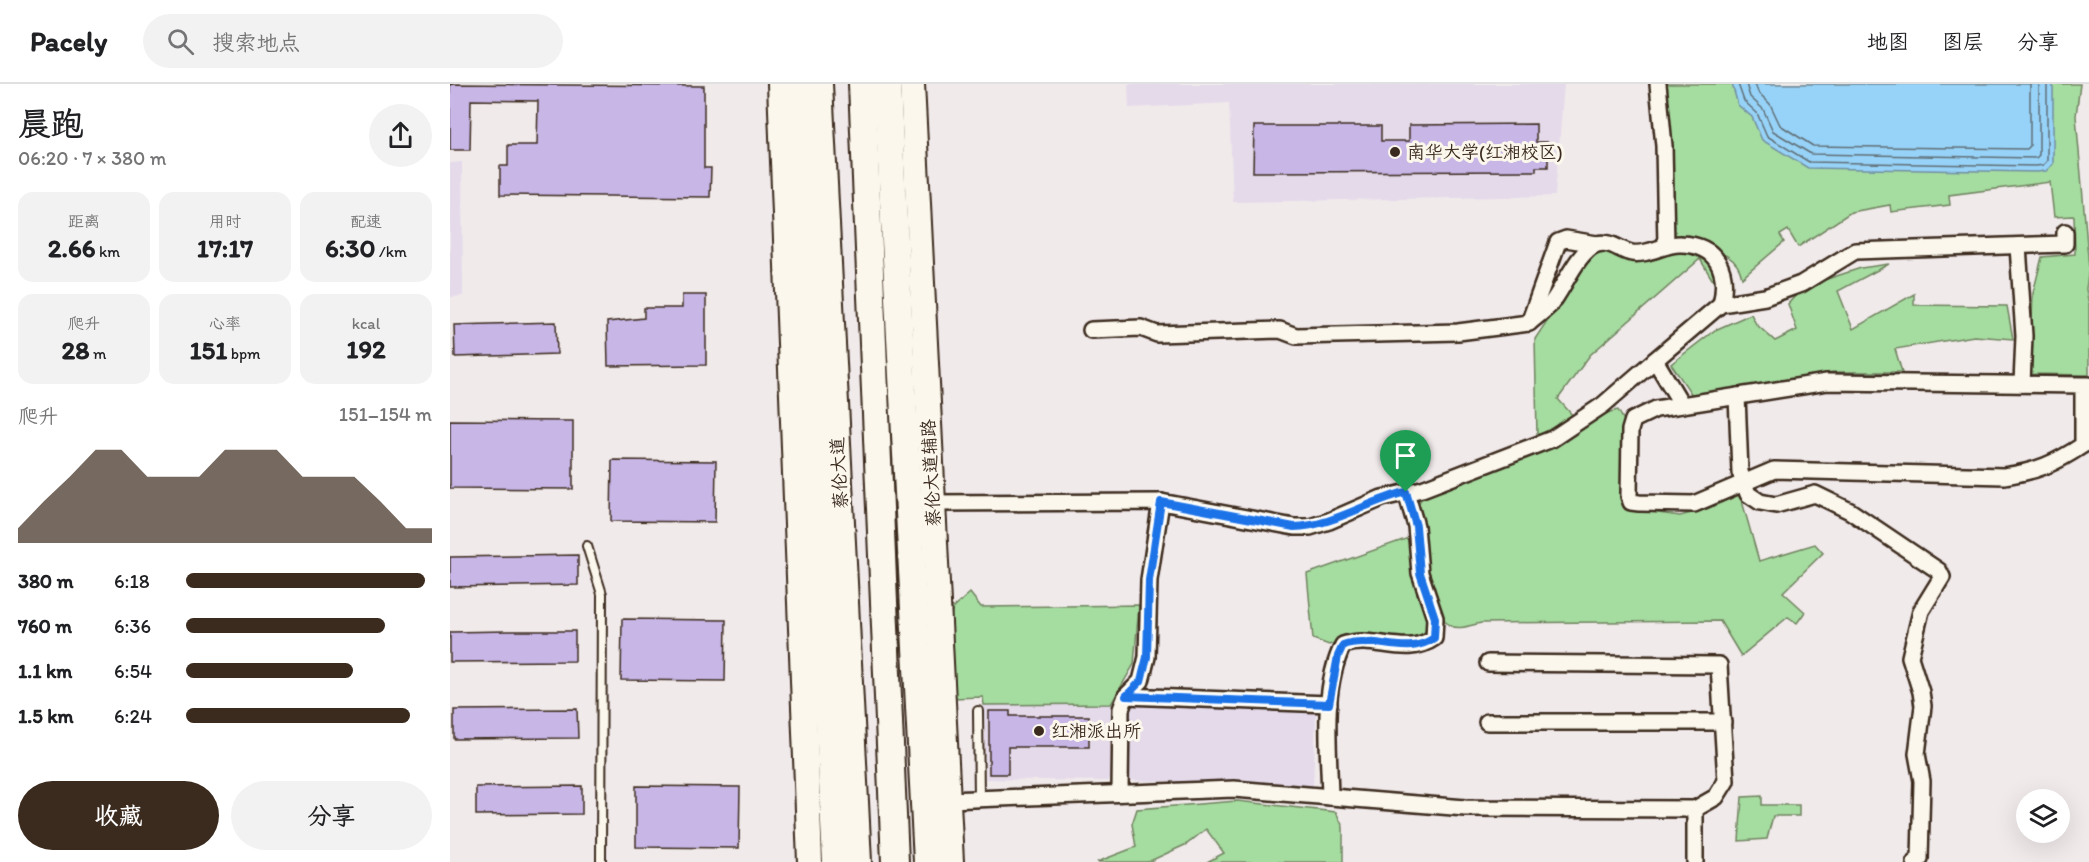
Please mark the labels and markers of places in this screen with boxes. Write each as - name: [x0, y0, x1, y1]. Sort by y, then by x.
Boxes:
- place label: 南华大学(红湘校区): [1407, 141, 1563, 163]
- marker: 南华大学(红湘校区): [1388, 145, 1402, 159]
- pin: [1380, 430, 1431, 492]
- place label: 红湘派出所: [1051, 720, 1141, 742]
- marker: 红湘派出所: [1032, 724, 1046, 738]

